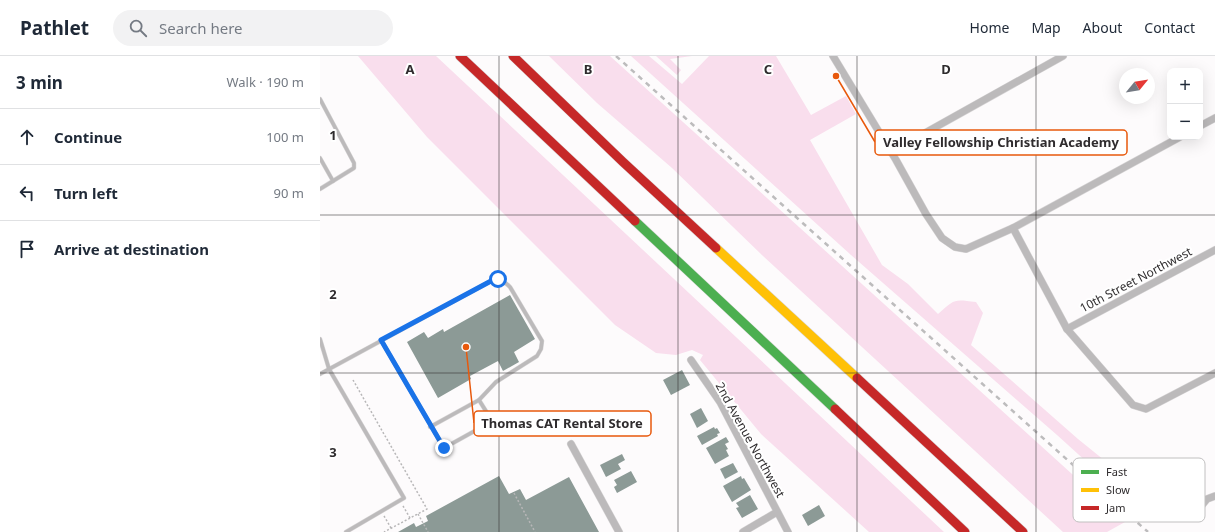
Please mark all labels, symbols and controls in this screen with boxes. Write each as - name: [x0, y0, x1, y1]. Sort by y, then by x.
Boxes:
- search box: [113, 10, 393, 46]
- text: Pathlet: [20, 15, 89, 41]
- icon: search: [127, 17, 149, 39]
- text: Search here: [159, 18, 243, 38]
- text: Home: [970, 18, 1009, 37]
- text: Map: [1031, 18, 1061, 37]
- text: About: [1083, 18, 1122, 37]
- text: Contact: [1144, 18, 1195, 37]
- text: A: [406, 60, 415, 78]
- text: B: [584, 60, 592, 78]
- text: C: [764, 60, 772, 78]
- text: D: [941, 60, 951, 78]
- north arrow: [1119, 68, 1155, 104]
- map controls: [1167, 68, 1203, 140]
- button: +: [1167, 68, 1203, 104]
- text: 3 min: [16, 71, 63, 94]
- text: Walk · 190 m: [226, 73, 304, 91]
- button: −: [1167, 104, 1203, 140]
- icon: ahead: [16, 126, 38, 148]
- text: 1: [329, 126, 337, 144]
- text: Continue: [54, 127, 122, 147]
- text: 100 m: [266, 128, 304, 146]
- callout: Valley Fellowship Christian Academy: [875, 130, 1127, 155]
- text: Valley Fellowship Christian Academy: [883, 133, 1120, 151]
- icon: left: [16, 182, 38, 204]
- text: Turn left: [54, 183, 118, 203]
- text: 90 m: [274, 184, 304, 202]
- icon: arrive: [16, 238, 38, 260]
- text: Arrive at destination: [54, 239, 209, 259]
- street label: 10th Street Northwest: [1077, 242, 1195, 316]
- route start: [489, 270, 507, 288]
- text: 2: [329, 285, 337, 303]
- street label: 2nd Avenue Northwest: [712, 379, 790, 501]
- callout: Thomas CAT Rental Store: [474, 411, 651, 436]
- text: Thomas CAT Rental Store: [481, 414, 643, 432]
- route end: [435, 439, 453, 457]
- text: 3: [329, 443, 337, 461]
- legend: [1073, 458, 1205, 522]
- text: Fast: [1106, 464, 1127, 479]
- text: Slow: [1106, 482, 1130, 497]
- text: Jam: [1105, 500, 1125, 515]

